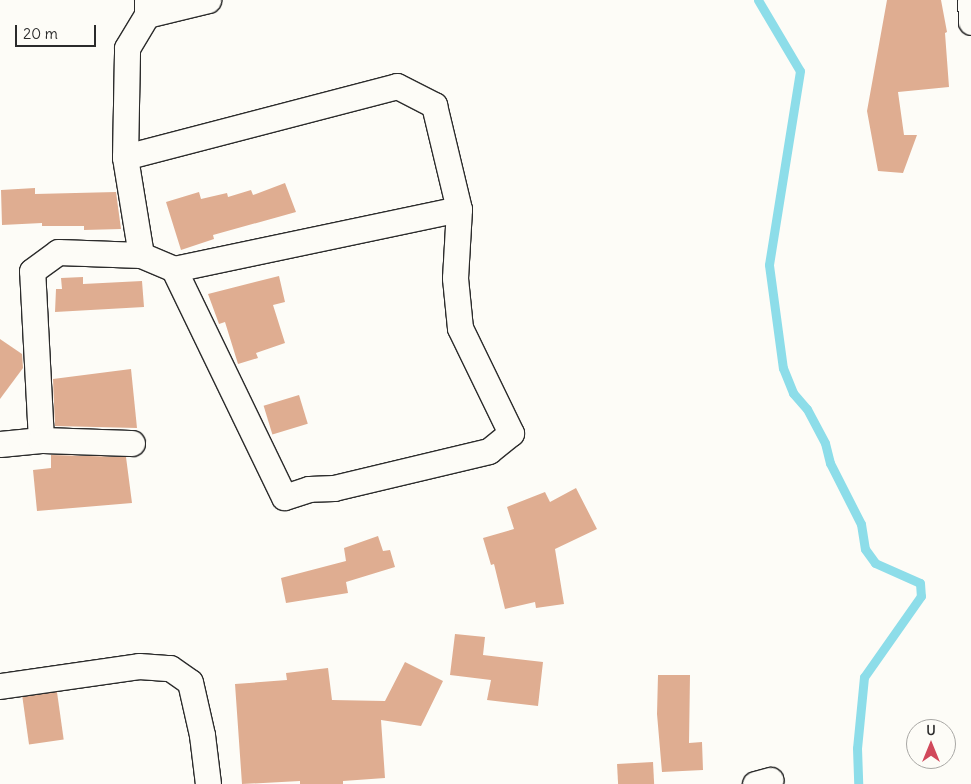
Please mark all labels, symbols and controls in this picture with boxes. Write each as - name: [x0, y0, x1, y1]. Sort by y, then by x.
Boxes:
- scale bar: [18, 15, 99, 47]
- text: 20 m: [23, 24, 58, 43]
- north arrow: [906, 719, 956, 769]
- text: U: [926, 721, 936, 739]

